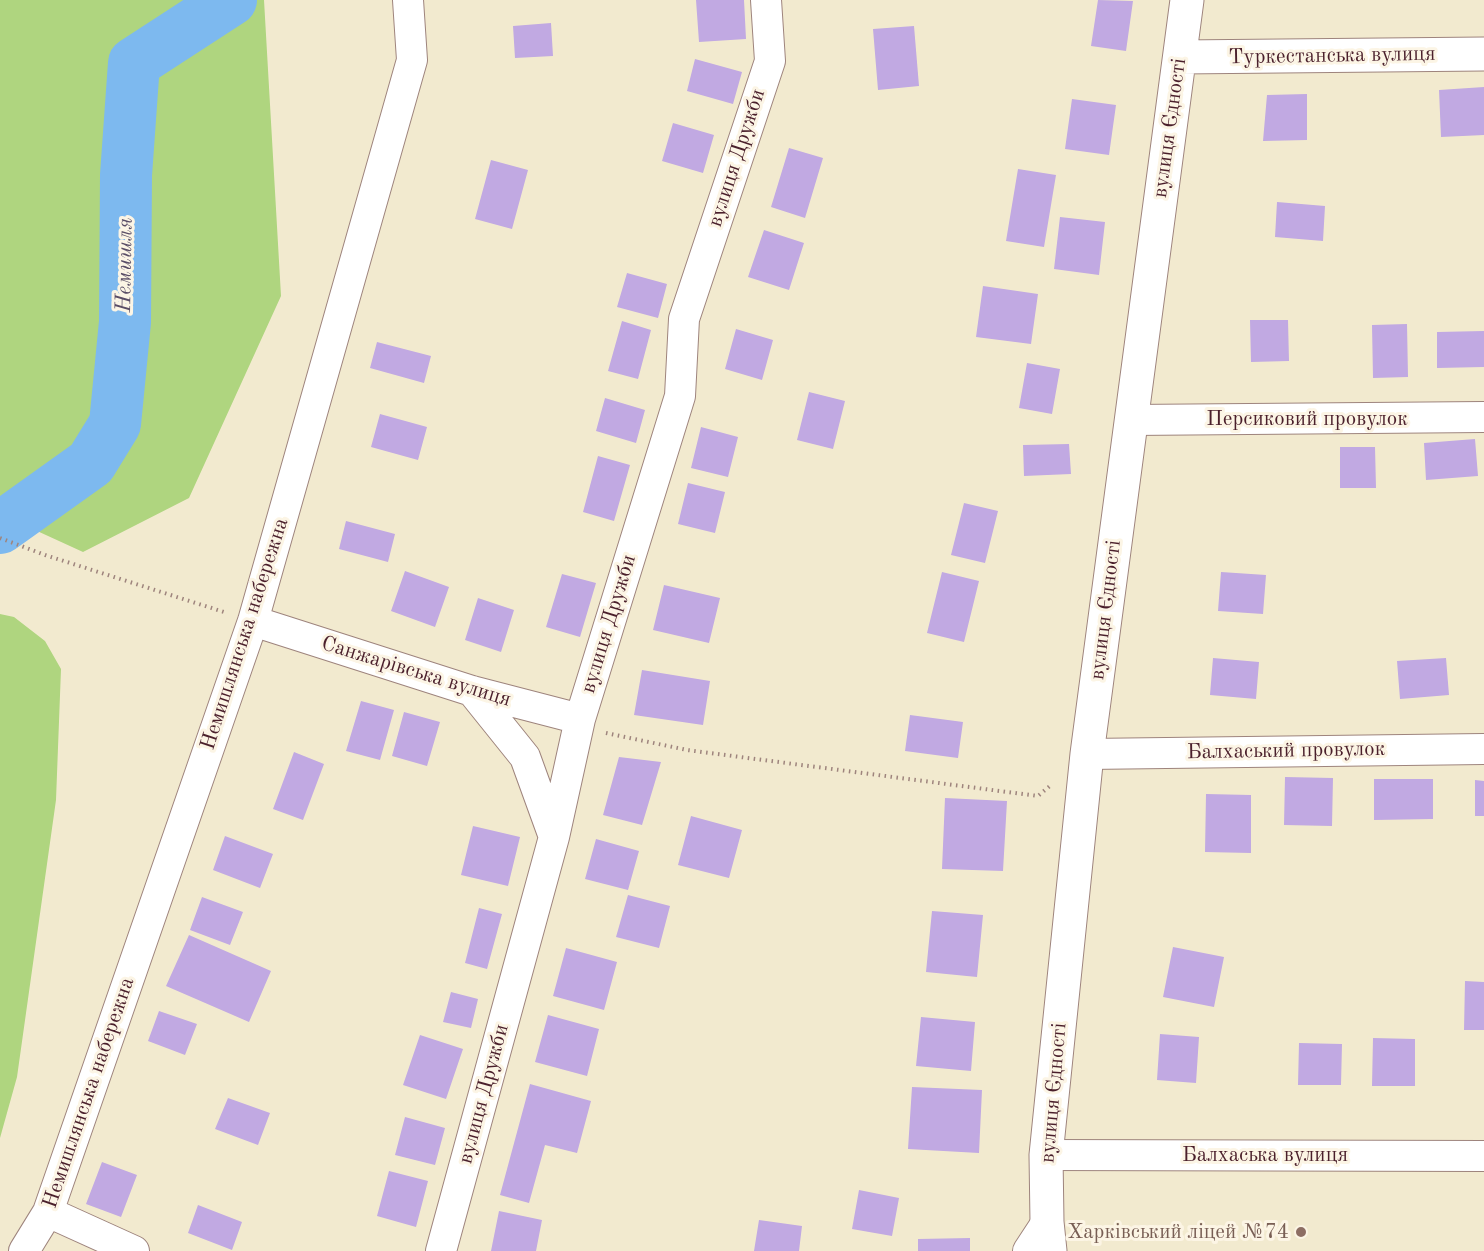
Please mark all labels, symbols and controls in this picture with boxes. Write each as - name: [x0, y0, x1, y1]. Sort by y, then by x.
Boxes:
- street label: Туркестанська вулиця: [1228, 42, 1436, 70]
- street label: вулиця Єдності: [1148, 57, 1192, 199]
- street label: вулиця Дружби: [703, 86, 771, 230]
- water label: Немишля: [111, 217, 139, 313]
- street label: Персиковий провулок: [1206, 406, 1408, 432]
- street label: Немишлянська набережна: [196, 515, 294, 753]
- street label: вулиця Єдності: [1085, 539, 1127, 681]
- street label: вулиця Дружби: [576, 552, 642, 696]
- street label: Санжарівська вулиця: [318, 631, 514, 713]
- street label: Балхаський провулок: [1187, 737, 1385, 765]
- street label: Немишлянська набережна: [38, 974, 140, 1212]
- street label: вулиця Дружби: [453, 1021, 515, 1167]
- street label: вулиця Єдності: [1035, 1022, 1073, 1164]
- street label: Балхаська вулиця: [1182, 1142, 1348, 1168]
- place label: Харківський ліцей №74: [1067, 1219, 1289, 1245]
- marker: Харківський ліцей №74: [1294, 1225, 1308, 1239]

